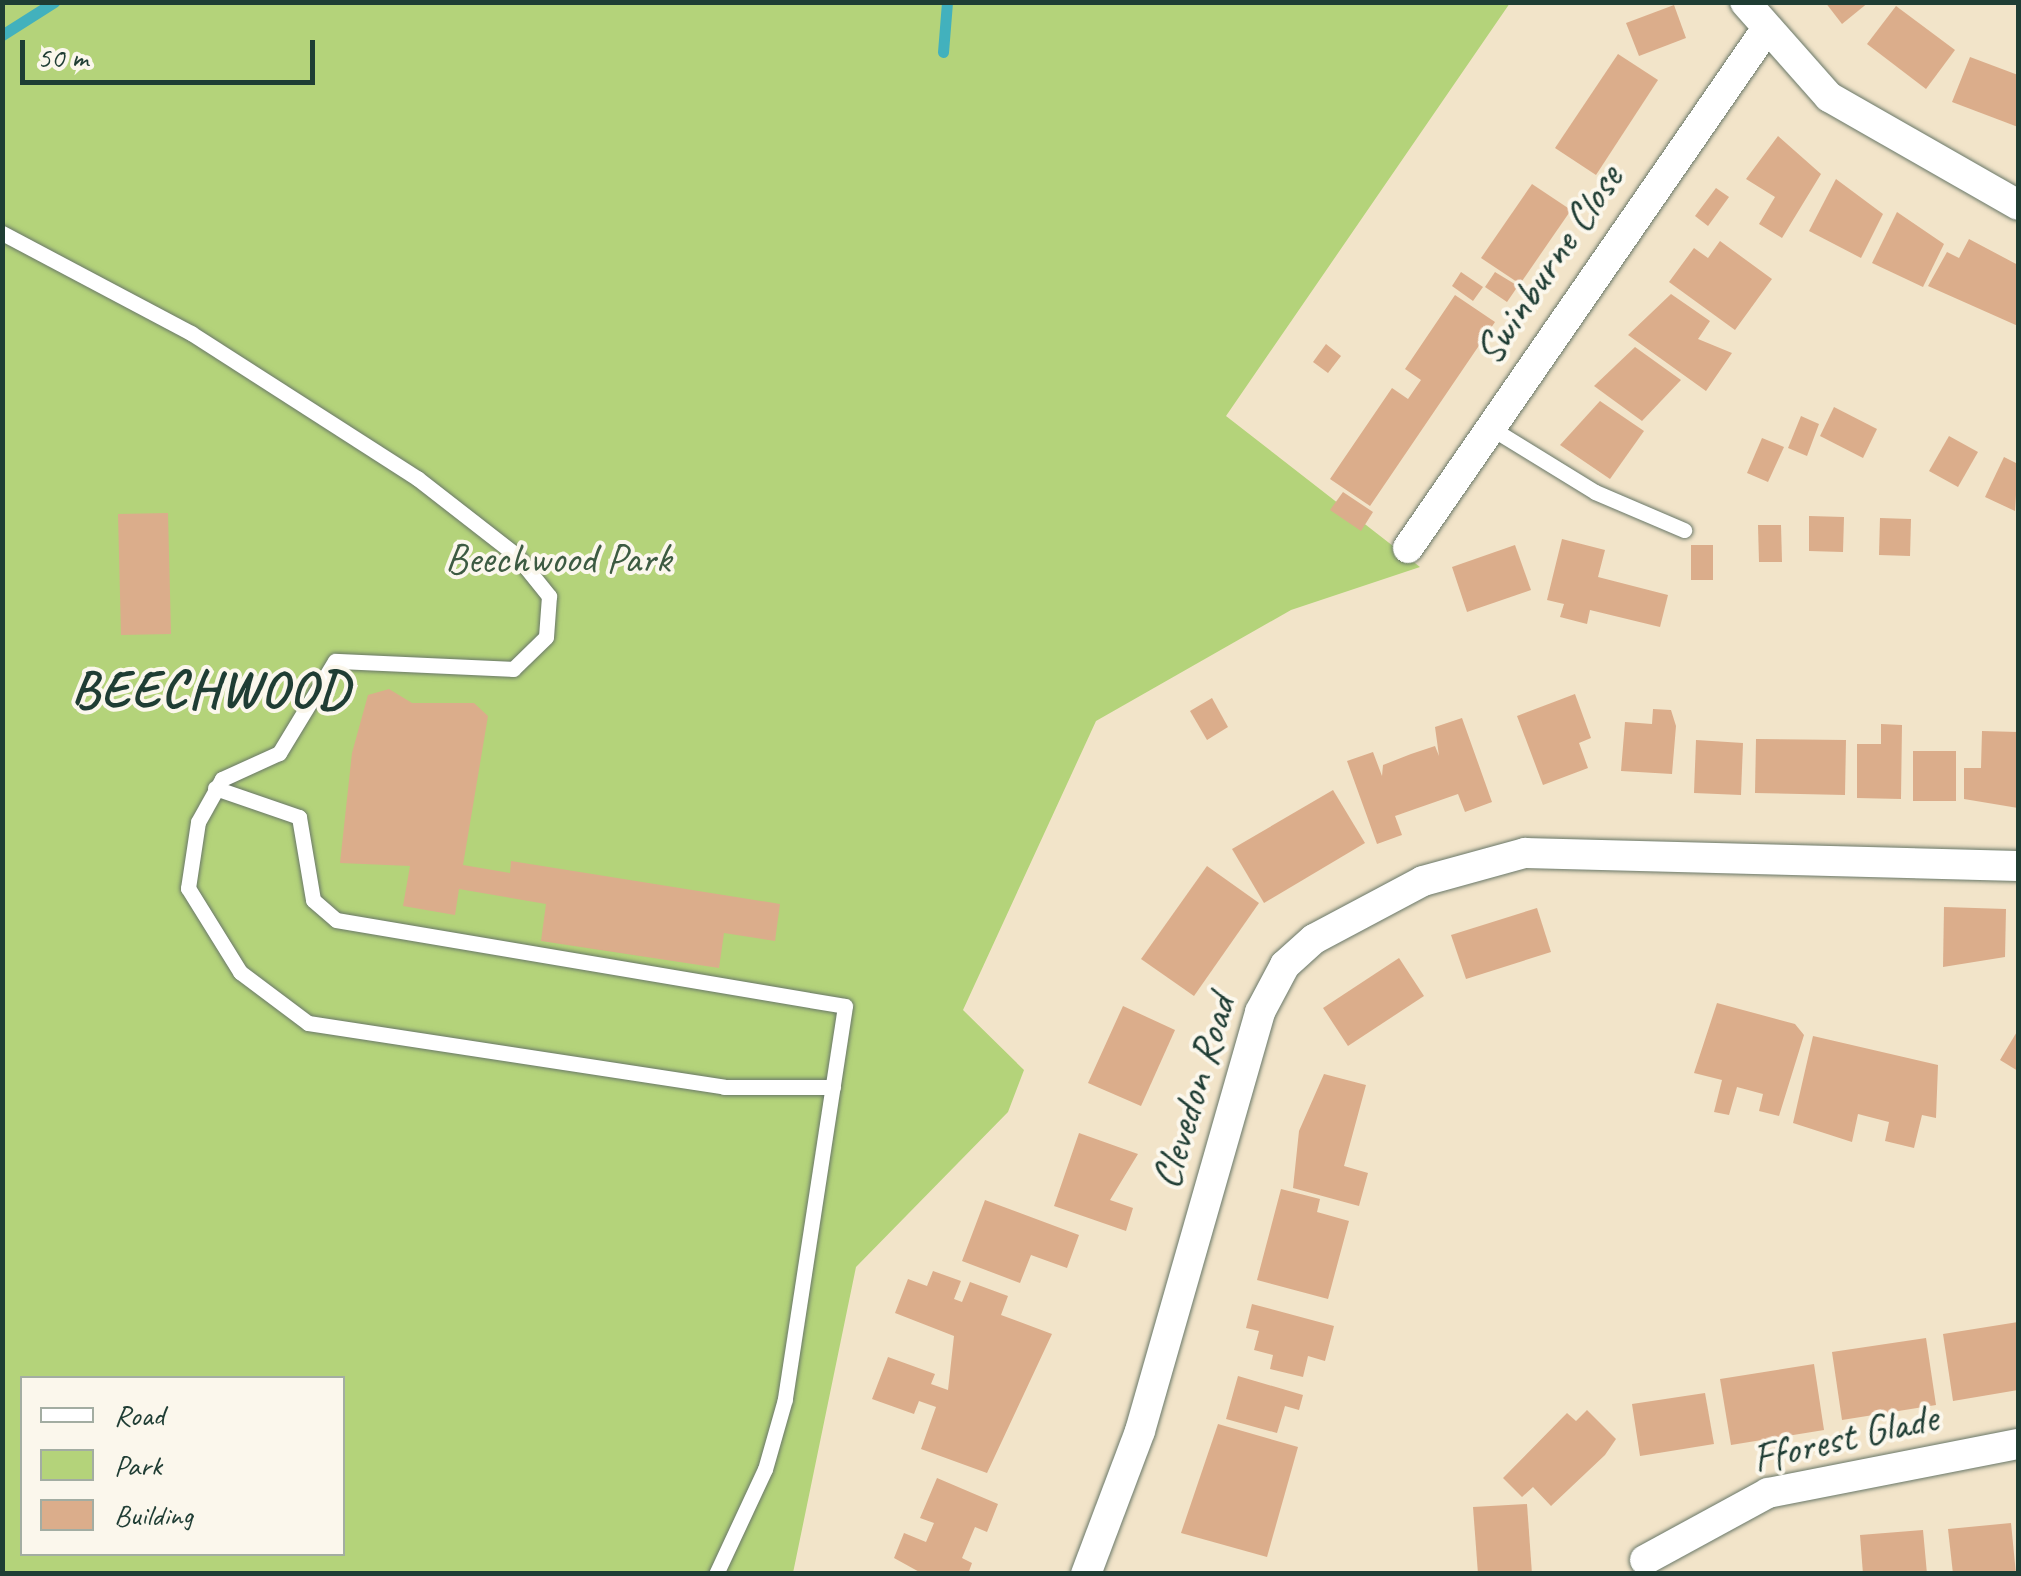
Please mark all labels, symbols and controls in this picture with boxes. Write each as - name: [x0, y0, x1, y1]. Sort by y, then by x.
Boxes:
- scale bar: [25, 20, 320, 82]
- text: 50 m: [37, 38, 88, 76]
- street label: Swinburne Close: [1464, 156, 1634, 374]
- park label: Beechwood Park: [444, 534, 672, 584]
- district label: BEECHWOOD: [70, 659, 352, 721]
- street label: Clevedon Road: [1141, 989, 1247, 1195]
- legend: [20, 1376, 345, 1556]
- street label: Fforest Glade: [1747, 1392, 1943, 1484]
- text: Road: [114, 1396, 164, 1434]
- text: Park: [114, 1446, 162, 1484]
- text: Building: [114, 1496, 193, 1534]

